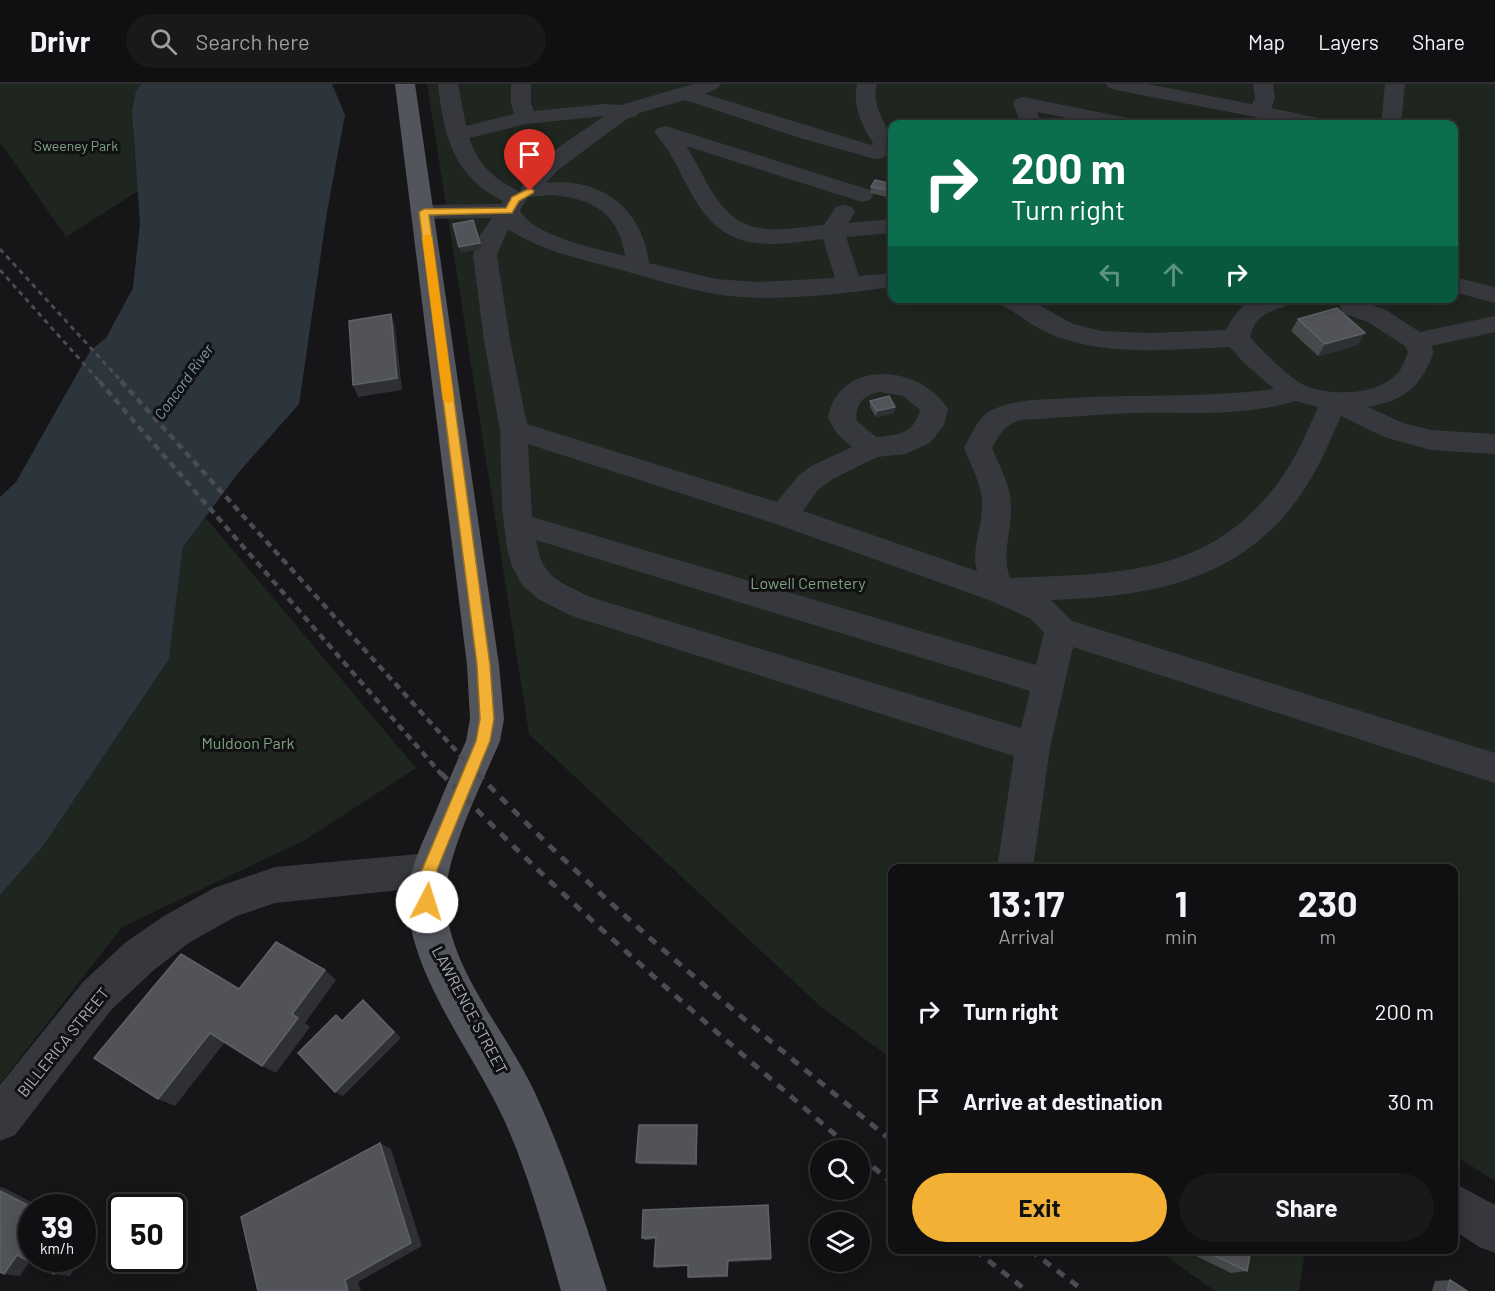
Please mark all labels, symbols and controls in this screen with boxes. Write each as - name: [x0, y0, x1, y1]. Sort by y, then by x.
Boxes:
- search box: [126, 14, 546, 68]
- text: Drivr: [30, 24, 90, 58]
- icon: search: [147, 25, 180, 58]
- text: Search here: [195, 28, 310, 54]
- text: Map: [1248, 29, 1285, 54]
- text: Layers: [1318, 29, 1379, 54]
- text: Share: [1412, 29, 1465, 54]
- pin: [504, 129, 555, 191]
- park label: Sweeney Park: [34, 137, 118, 154]
- icon: arrive: [513, 138, 546, 171]
- text: 200 m: [1011, 142, 1126, 192]
- icon: right: [912, 144, 990, 222]
- text: Turn right: [1011, 193, 1125, 225]
- icon: left: [1094, 258, 1127, 291]
- icon: ahead: [1157, 258, 1190, 291]
- icon: right: [1220, 258, 1253, 291]
- water label: Concord River: [150, 340, 217, 422]
- park label: Lowell Cemetery: [750, 573, 866, 592]
- park label: Muldoon Park: [201, 733, 295, 752]
- position arrow: [395, 870, 459, 934]
- text: 13:17: [989, 881, 1064, 924]
- text: 1: [1175, 881, 1188, 924]
- text: 230: [1298, 881, 1357, 924]
- text: Arrival: [999, 924, 1054, 948]
- text: min: [1165, 924, 1197, 948]
- text: m: [1319, 924, 1336, 948]
- street label: LAWRENCE STREET: [429, 943, 512, 1077]
- street label: BILLERICA STREET: [13, 983, 112, 1100]
- icon: right: [912, 995, 945, 1028]
- text: Turn right: [963, 998, 1058, 1024]
- text: 200 m: [1375, 998, 1434, 1024]
- icon: arrive: [912, 1085, 945, 1118]
- text: Arrive at destination: [963, 1088, 1162, 1114]
- text: 30 m: [1388, 1088, 1434, 1114]
- map controls: [810, 1140, 870, 1272]
- button: search: [810, 1140, 870, 1200]
- button: Exit: [912, 1173, 1167, 1242]
- button: Share: [1179, 1173, 1434, 1242]
- speed limit sign: 50: [108, 1194, 186, 1272]
- text: 39: [41, 1208, 73, 1244]
- button: layers: [810, 1212, 870, 1272]
- text: km/h: [40, 1239, 74, 1257]

